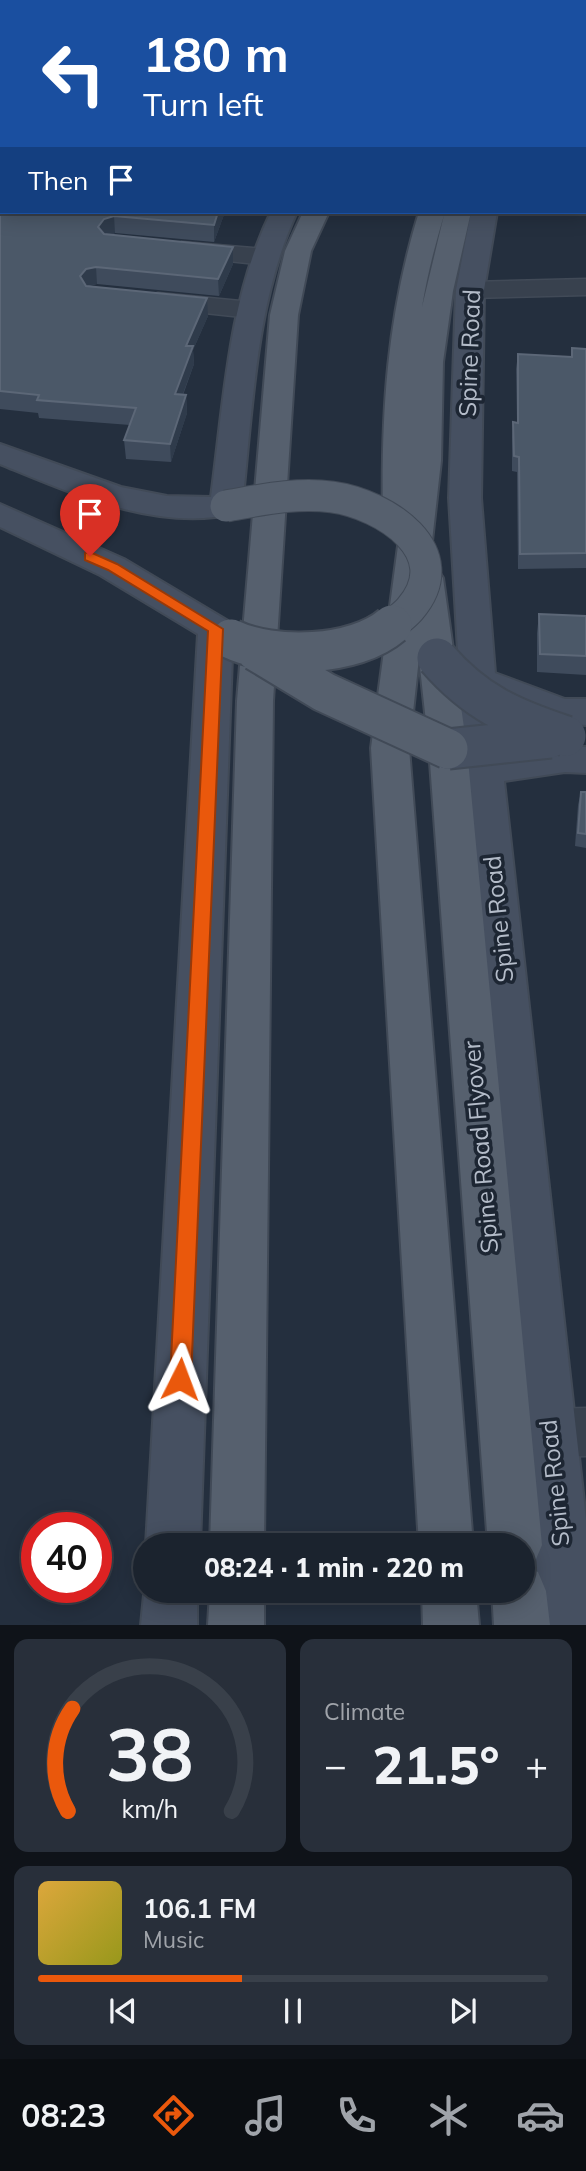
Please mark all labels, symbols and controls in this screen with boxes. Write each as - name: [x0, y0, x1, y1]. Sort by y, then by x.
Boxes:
- text: 180 m: [143, 23, 289, 84]
- icon: left: [28, 28, 119, 119]
- text: Turn left: [143, 84, 263, 124]
- icon: arrive: [102, 161, 140, 199]
- text: Then: [28, 164, 88, 197]
- street label: Spine Road: [452, 289, 486, 417]
- pin: [60, 484, 120, 556]
- icon: arrive: [71, 495, 109, 533]
- street label: Spine Road: [476, 854, 520, 984]
- street label: Spine Road Flyover: [456, 1039, 504, 1255]
- position arrow: [143, 1342, 217, 1416]
- street label: Spine Road: [532, 1418, 576, 1548]
- speed limit sign: 40: [21, 1512, 112, 1603]
- text: 08:24 · 1 min · 220 m: [204, 1551, 464, 1584]
- text: Climate: [324, 1697, 405, 1726]
- text: 38: [106, 1709, 194, 1800]
- text: 21.5°: [372, 1732, 500, 1797]
- text: −: [324, 1741, 347, 1789]
- text: +: [525, 1741, 548, 1789]
- text: km/h: [122, 1793, 178, 1824]
- text: 106.1 FM: [143, 1892, 256, 1925]
- text: Music: [143, 1925, 204, 1954]
- icon: previous: [104, 1992, 142, 2030]
- icon: pause: [274, 1992, 312, 2030]
- icon: next: [444, 1992, 482, 2030]
- icon: directions: [149, 2091, 198, 2140]
- icon: music: [241, 2091, 290, 2140]
- icon: phone: [332, 2091, 381, 2140]
- icon: climate: [424, 2091, 473, 2140]
- icon: car: [516, 2091, 565, 2140]
- text: 08:23: [21, 2095, 106, 2135]

